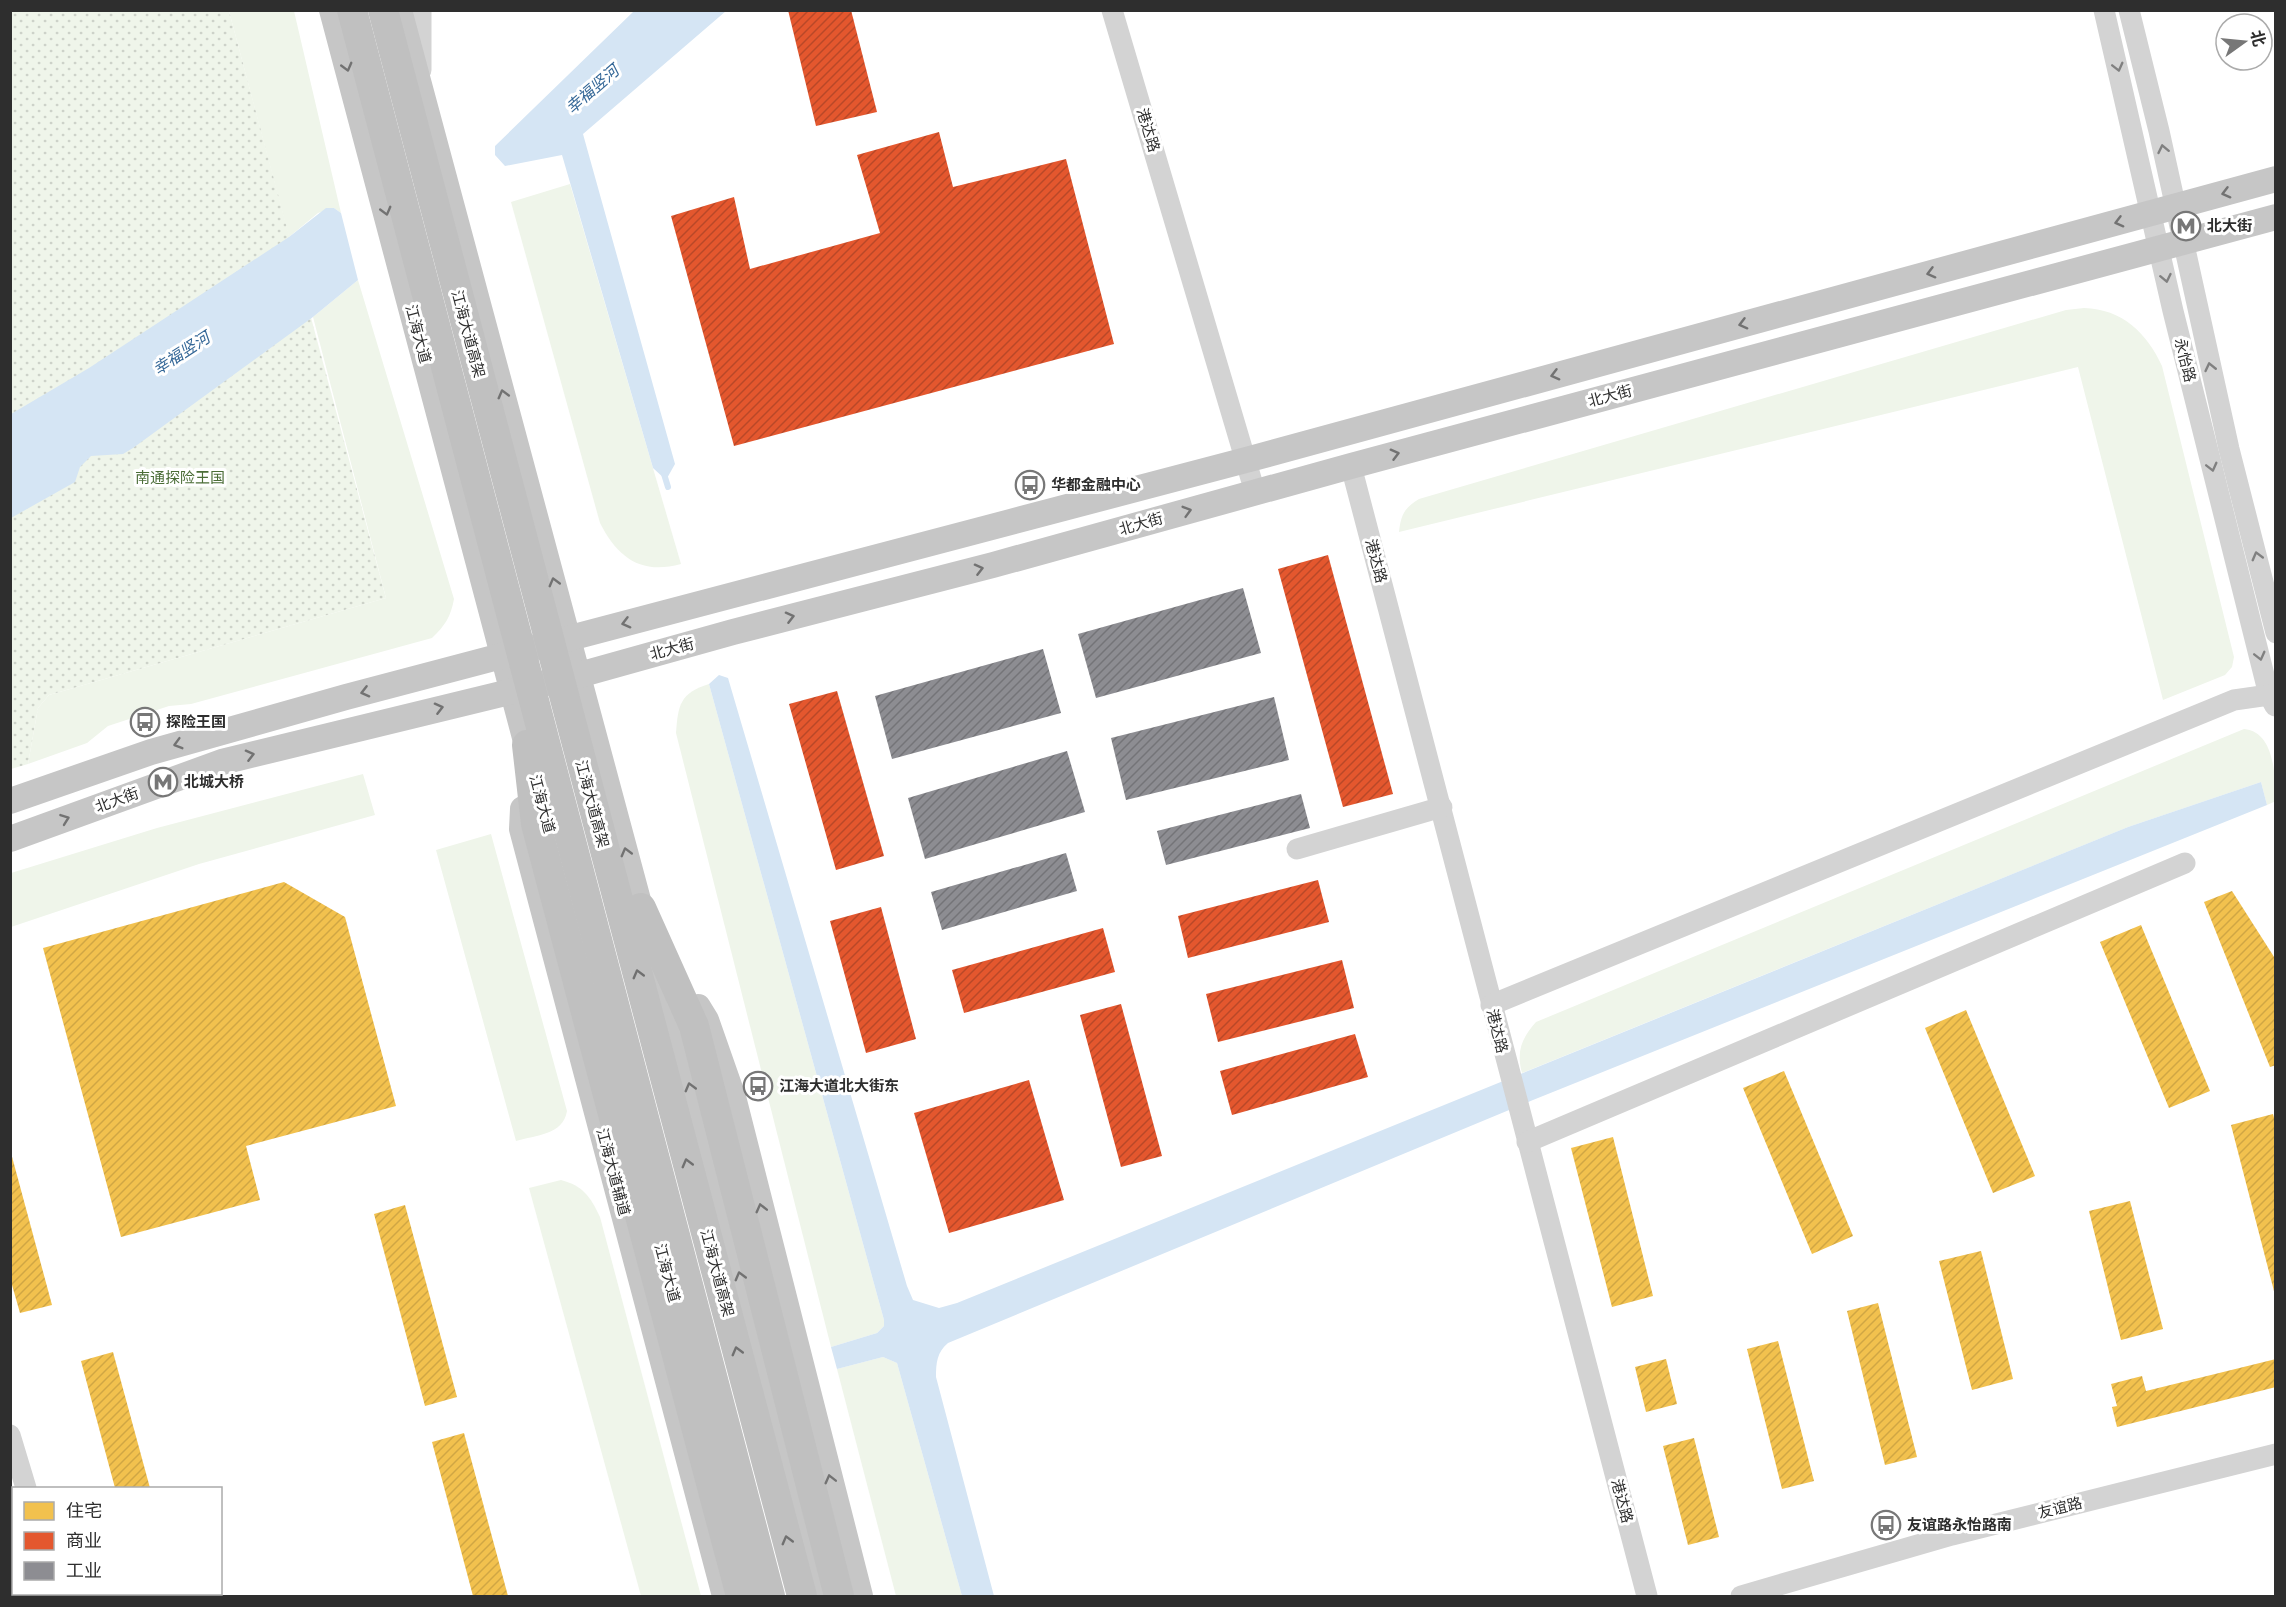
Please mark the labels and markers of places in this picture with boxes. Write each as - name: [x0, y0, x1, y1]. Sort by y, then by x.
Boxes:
- metro station icon: 北大街: [2170, 210, 2202, 242]
- place label: 北大街: [2207, 216, 2252, 234]
- bus stop icon: 华都金融中心: [1014, 469, 1046, 501]
- place label: 华都金融中心: [1051, 475, 1141, 493]
- bus stop icon: 探险王国: [129, 706, 161, 738]
- place label: 探险王国: [166, 712, 226, 730]
- metro station icon: 北城大桥: [147, 766, 179, 798]
- place label: 北城大桥: [184, 772, 244, 790]
- bus stop icon: 江海大道北大街东: [742, 1070, 774, 1102]
- place label: 江海大道北大街东: [779, 1076, 899, 1094]
- bus stop icon: 友谊路永怡路南: [1870, 1509, 1902, 1541]
- place label: 友谊路永怡路南: [1907, 1515, 2012, 1533]

